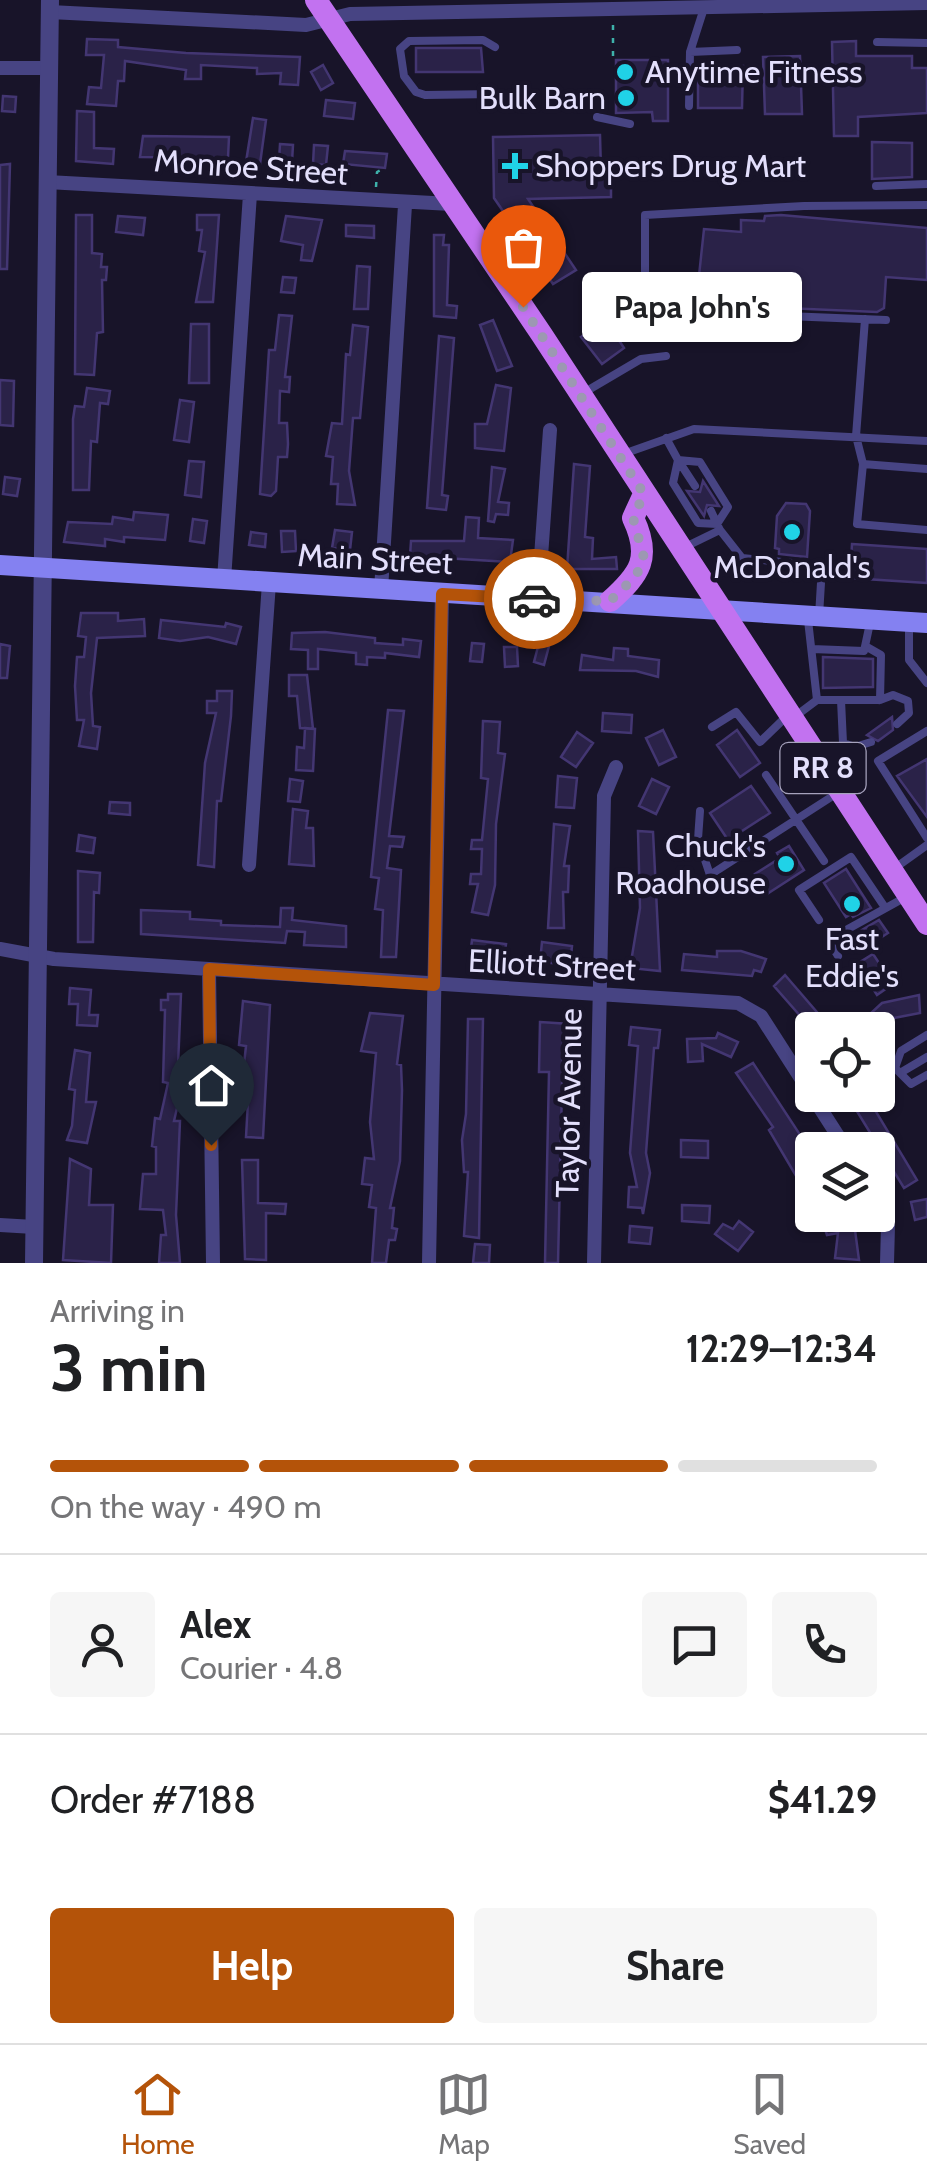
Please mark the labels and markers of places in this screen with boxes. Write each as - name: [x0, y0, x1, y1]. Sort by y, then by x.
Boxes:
- place label: Anytime Fitness: [645, 52, 862, 91]
- marker: Anytime Fitness: [614, 61, 636, 83]
- place label: Bulk Barn: [479, 78, 606, 117]
- marker: Bulk Barn: [615, 87, 637, 109]
- place label: Shoppers Drug Mart: [535, 146, 806, 185]
- marker: Shoppers Drug Mart: [504, 155, 526, 177]
- pin: [481, 205, 566, 308]
- callout: Papa John's: [583, 272, 803, 342]
- marker: McDonald's: [781, 521, 803, 543]
- place label: McDonald's: [713, 547, 871, 586]
- place label: Chuck's Roadhouse: [615, 826, 766, 902]
- marker: Chuck's Roadhouse: [775, 853, 797, 875]
- marker: Fast Eddie's: [841, 893, 863, 915]
- place label: Fast Eddie's: [805, 919, 899, 995]
- pin: [169, 1043, 254, 1146]

